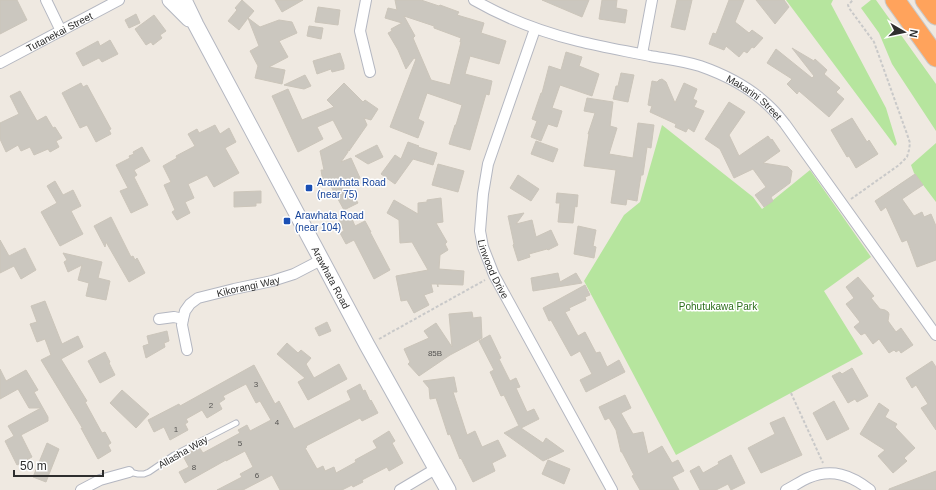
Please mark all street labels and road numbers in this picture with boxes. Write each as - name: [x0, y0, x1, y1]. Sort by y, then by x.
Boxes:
- street label: Tutanekai Street: [24, 10, 94, 54]
- street label: Makarini Street: [725, 73, 785, 122]
- street label: Linwood Drive: [476, 239, 511, 301]
- street label: Arawhata Road: [310, 244, 352, 310]
- street label: Kikorangi Way: [216, 273, 281, 299]
- street label: Allasha Way: [156, 433, 210, 471]

